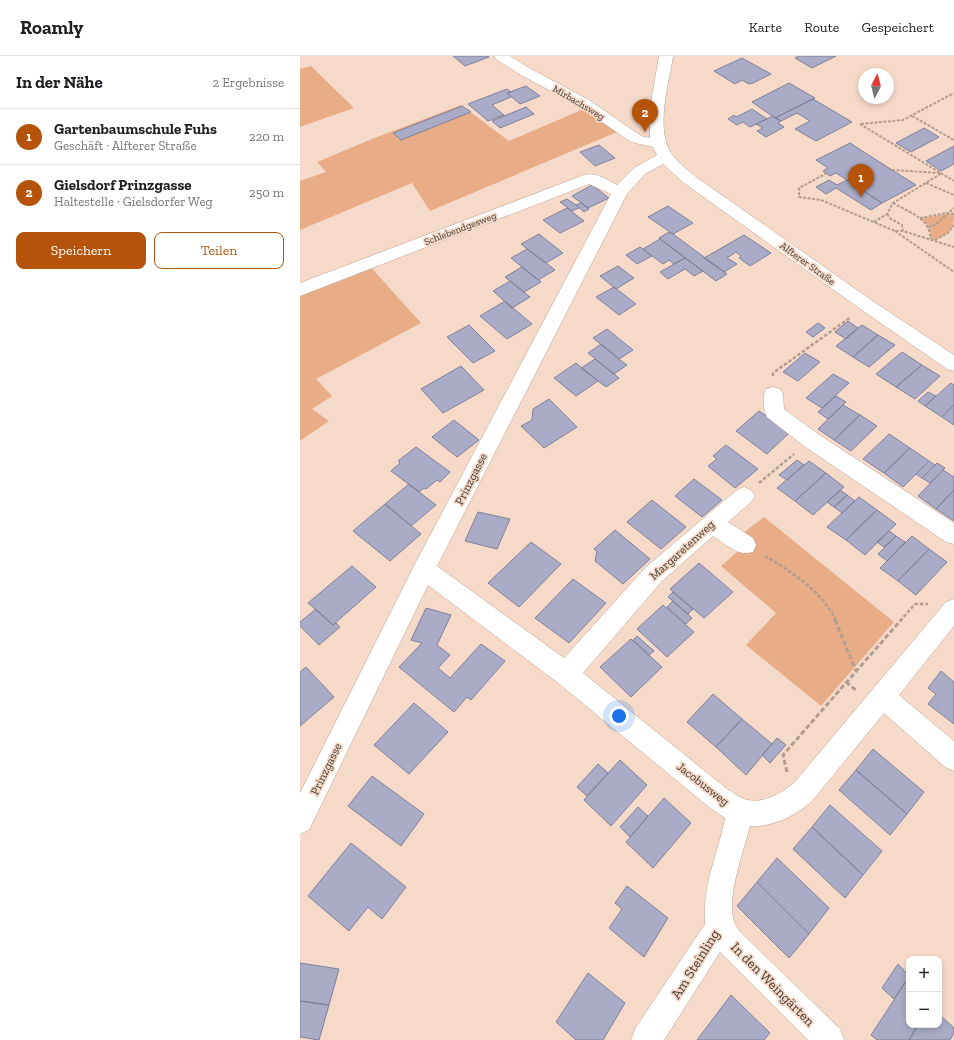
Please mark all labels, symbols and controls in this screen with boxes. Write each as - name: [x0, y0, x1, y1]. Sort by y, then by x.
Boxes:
- text: Roamly: [20, 16, 83, 39]
- text: Karte: [749, 19, 782, 36]
- text: Route: [804, 19, 839, 36]
- text: Gespeichert: [861, 19, 934, 36]
- north arrow: [858, 68, 894, 104]
- text: In der Nähe: [16, 72, 103, 92]
- text: 2 Ergebnisse: [212, 75, 284, 90]
- street label: Mirbachsweg: [550, 83, 607, 123]
- pin: 2: [632, 99, 658, 132]
- text: Gartenbaumschule Fuhs: [54, 120, 217, 138]
- text: 1: [26, 129, 32, 144]
- text: 220 m: [249, 129, 284, 144]
- text: Geschäft · Alfterer Straße: [54, 138, 197, 153]
- pin: 1: [848, 164, 874, 197]
- text: Gielsdorf Prinzgasse: [54, 176, 192, 194]
- text: 2: [26, 185, 32, 200]
- text: 250 m: [249, 185, 284, 200]
- text: Haltestelle · Gielsdorfer Weg: [54, 194, 213, 209]
- street label: Schlebendgesweg: [423, 209, 499, 248]
- button: Speichern: [16, 232, 146, 269]
- button: Teilen: [154, 232, 284, 269]
- street label: Alfterer Straße: [777, 240, 838, 288]
- street label: Prinzgasse: [452, 450, 490, 507]
- street label: Margaretenweg: [647, 517, 718, 583]
- your location: [609, 706, 629, 726]
- street label: Prinzgasse: [307, 740, 345, 797]
- street label: Jacobusweg: [674, 759, 732, 809]
- street label: Am Steinling: [667, 926, 724, 1002]
- street label: In den Weingärten: [727, 939, 818, 1030]
- map controls: [906, 956, 942, 1028]
- button: +: [906, 956, 942, 992]
- button: −: [906, 992, 942, 1028]

